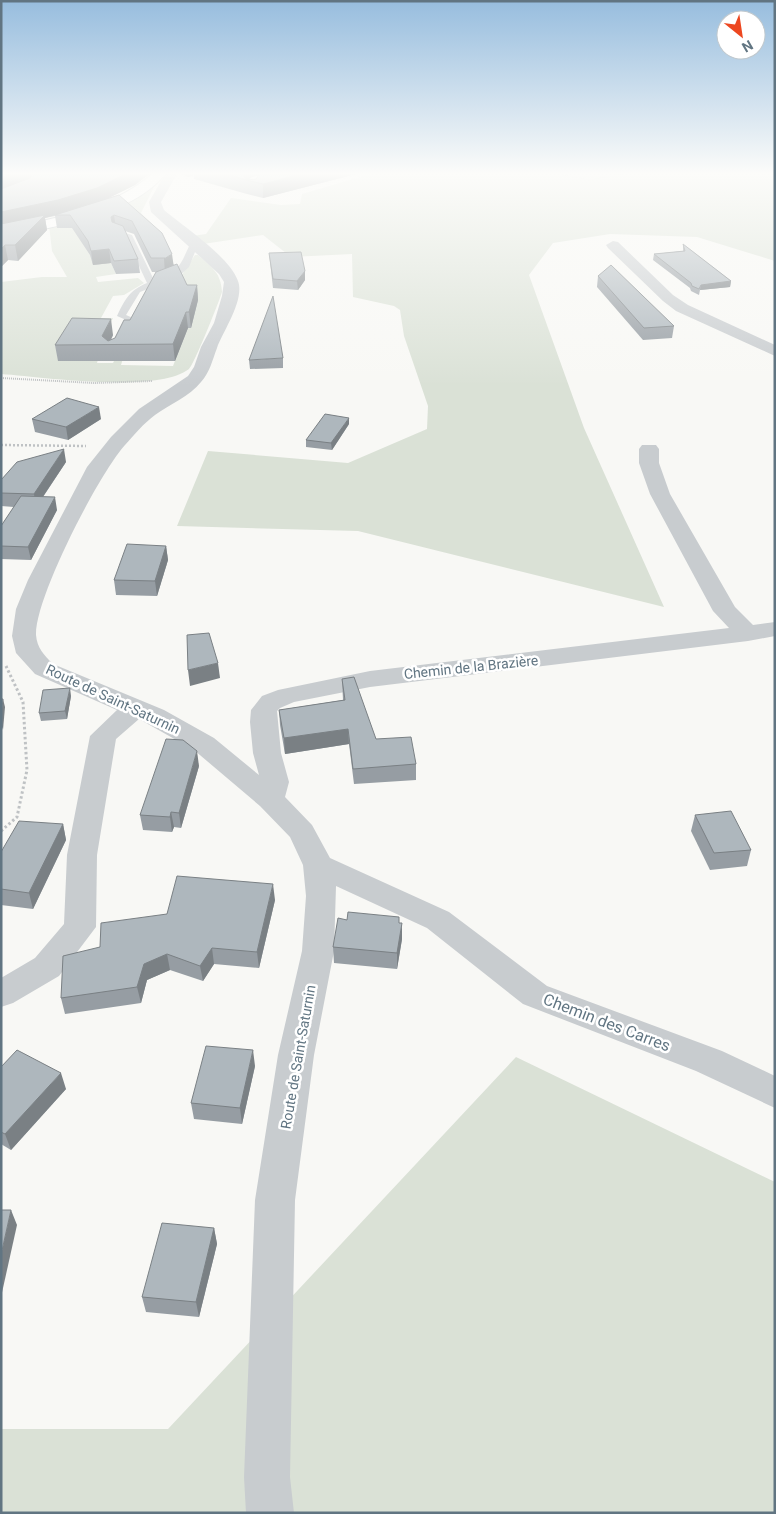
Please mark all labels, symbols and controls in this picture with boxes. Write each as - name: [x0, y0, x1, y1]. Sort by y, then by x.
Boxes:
- north arrow: [716, 10, 766, 60]
- text: N: [739, 37, 756, 56]
- street label: Chemin de la Brazière: [403, 652, 539, 682]
- street label: Route de Saint-Saturnin: [43, 661, 183, 737]
- street label: Route de Saint-Saturnin: [277, 984, 319, 1130]
- street label: Chemin des Carres: [541, 989, 673, 1055]

